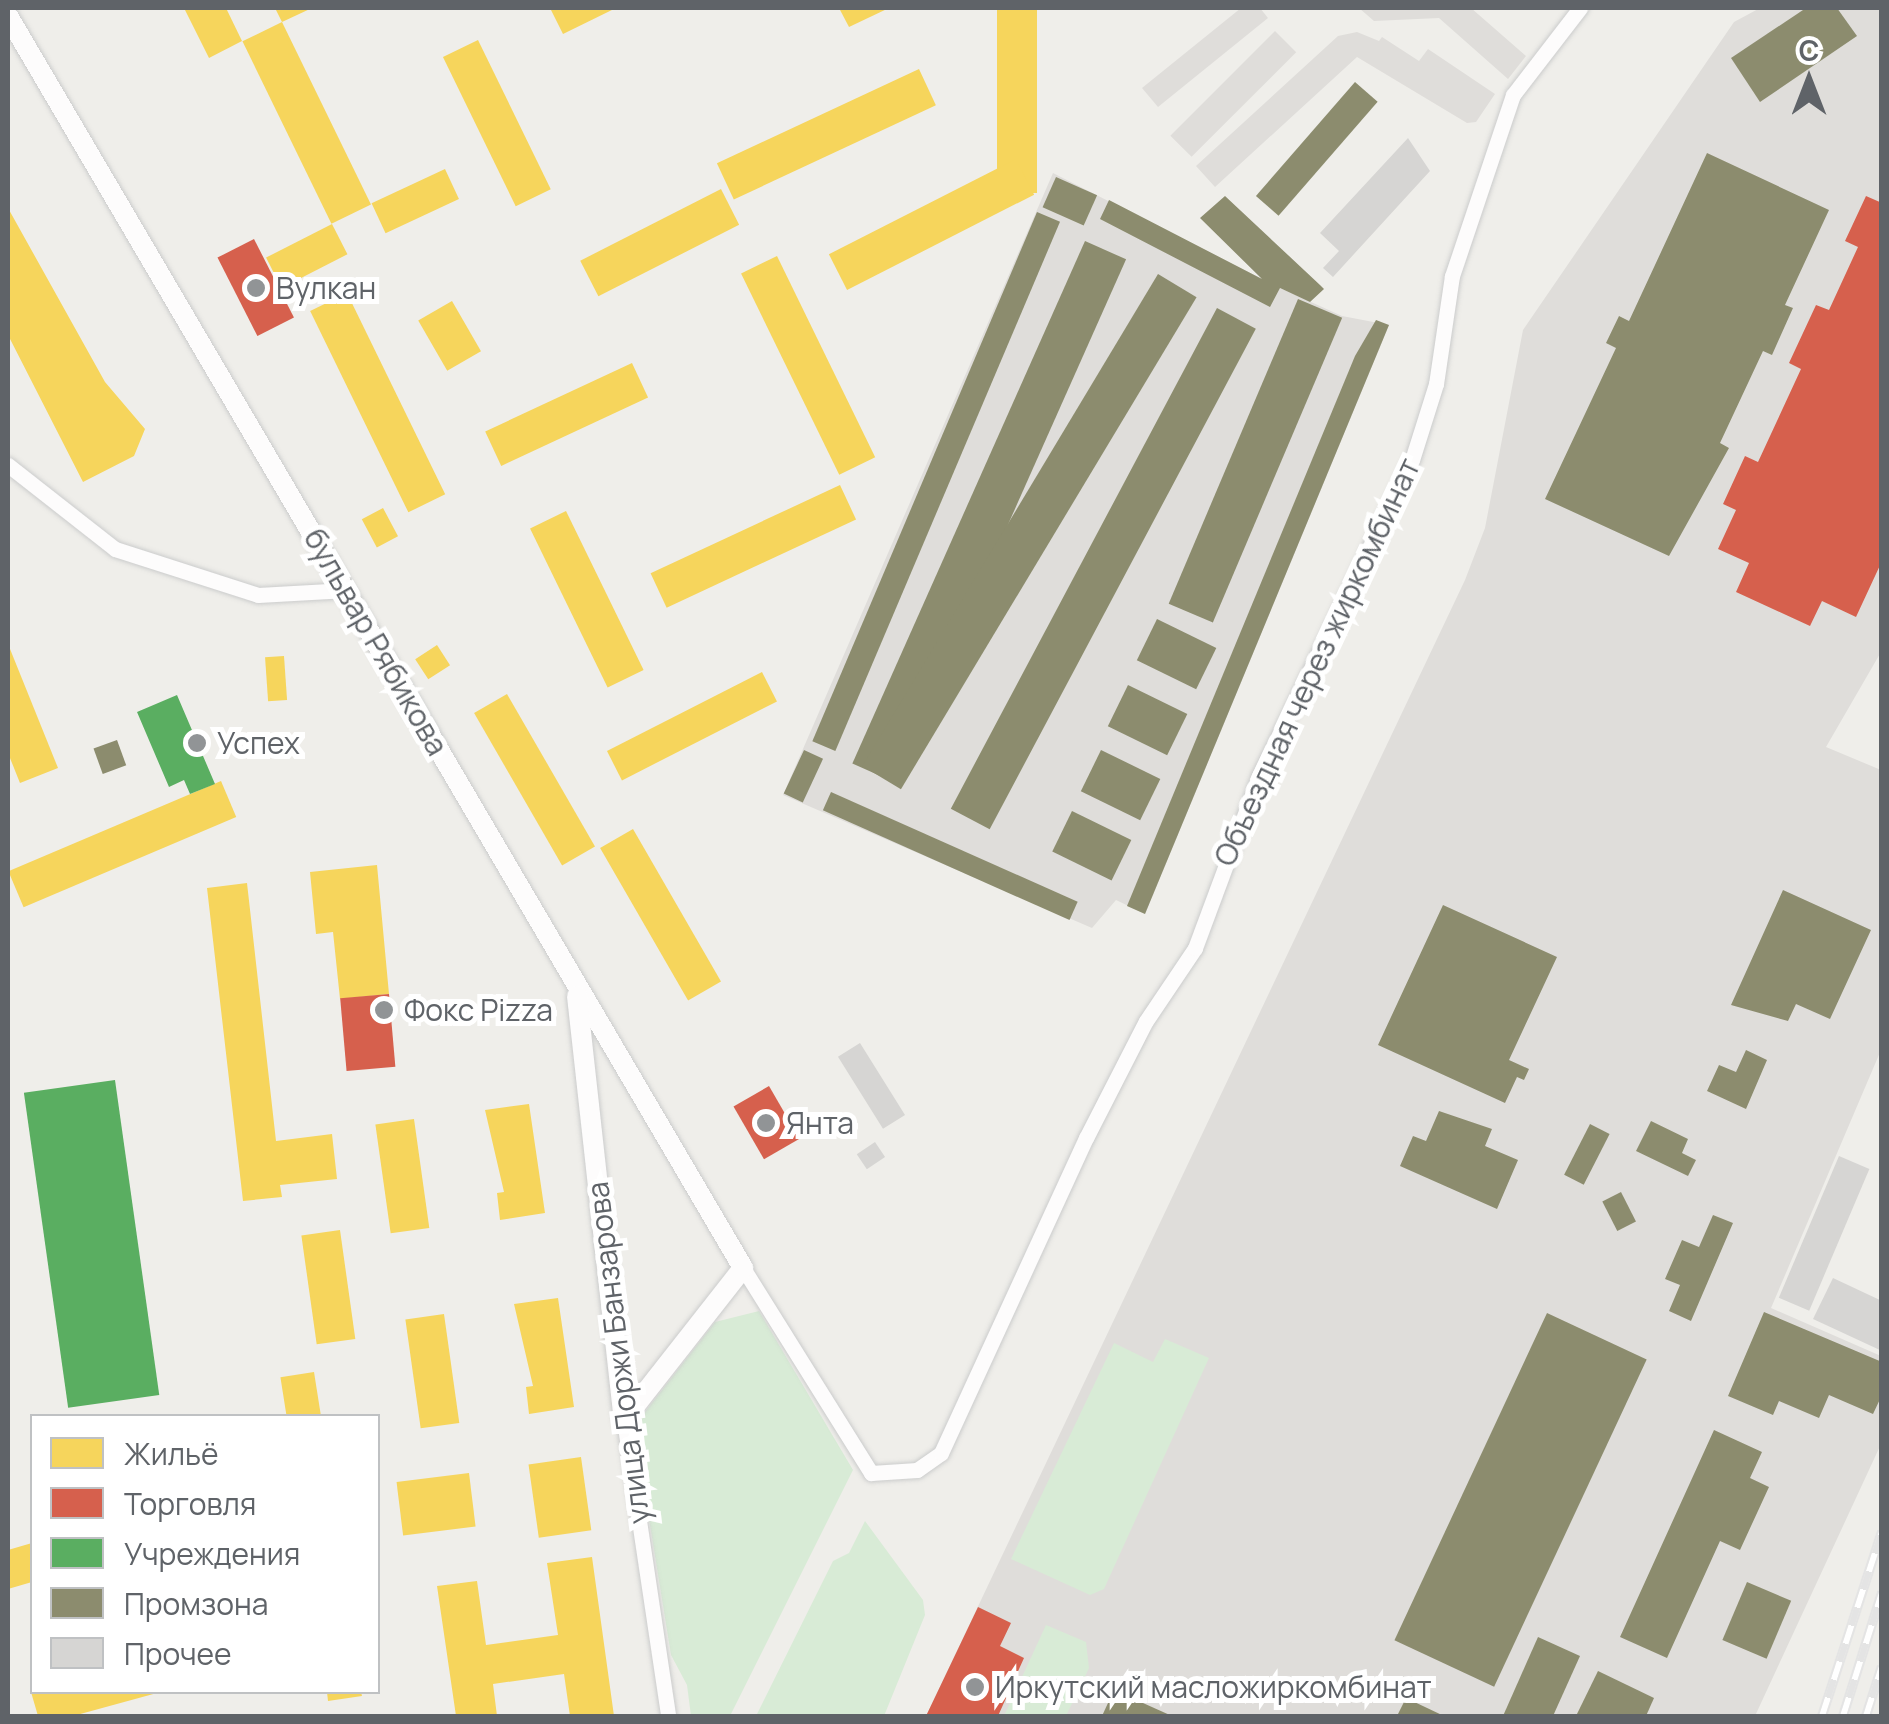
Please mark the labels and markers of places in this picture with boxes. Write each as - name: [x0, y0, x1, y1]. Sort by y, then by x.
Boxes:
- place label: Вулкан: [276, 270, 376, 306]
- marker: Вулкан: [245, 277, 267, 299]
- place label: Успех: [217, 725, 300, 761]
- marker: Успех: [186, 732, 208, 754]
- place label: Фокс Pizza: [404, 992, 553, 1028]
- marker: Фокс Pizza: [373, 999, 395, 1021]
- place label: Янта: [786, 1105, 854, 1141]
- marker: Янта: [755, 1112, 777, 1134]
- place label: Иркутский масложиркомбинат: [995, 1669, 1432, 1705]
- marker: Иркутский масложиркомбинат: [964, 1676, 986, 1698]

